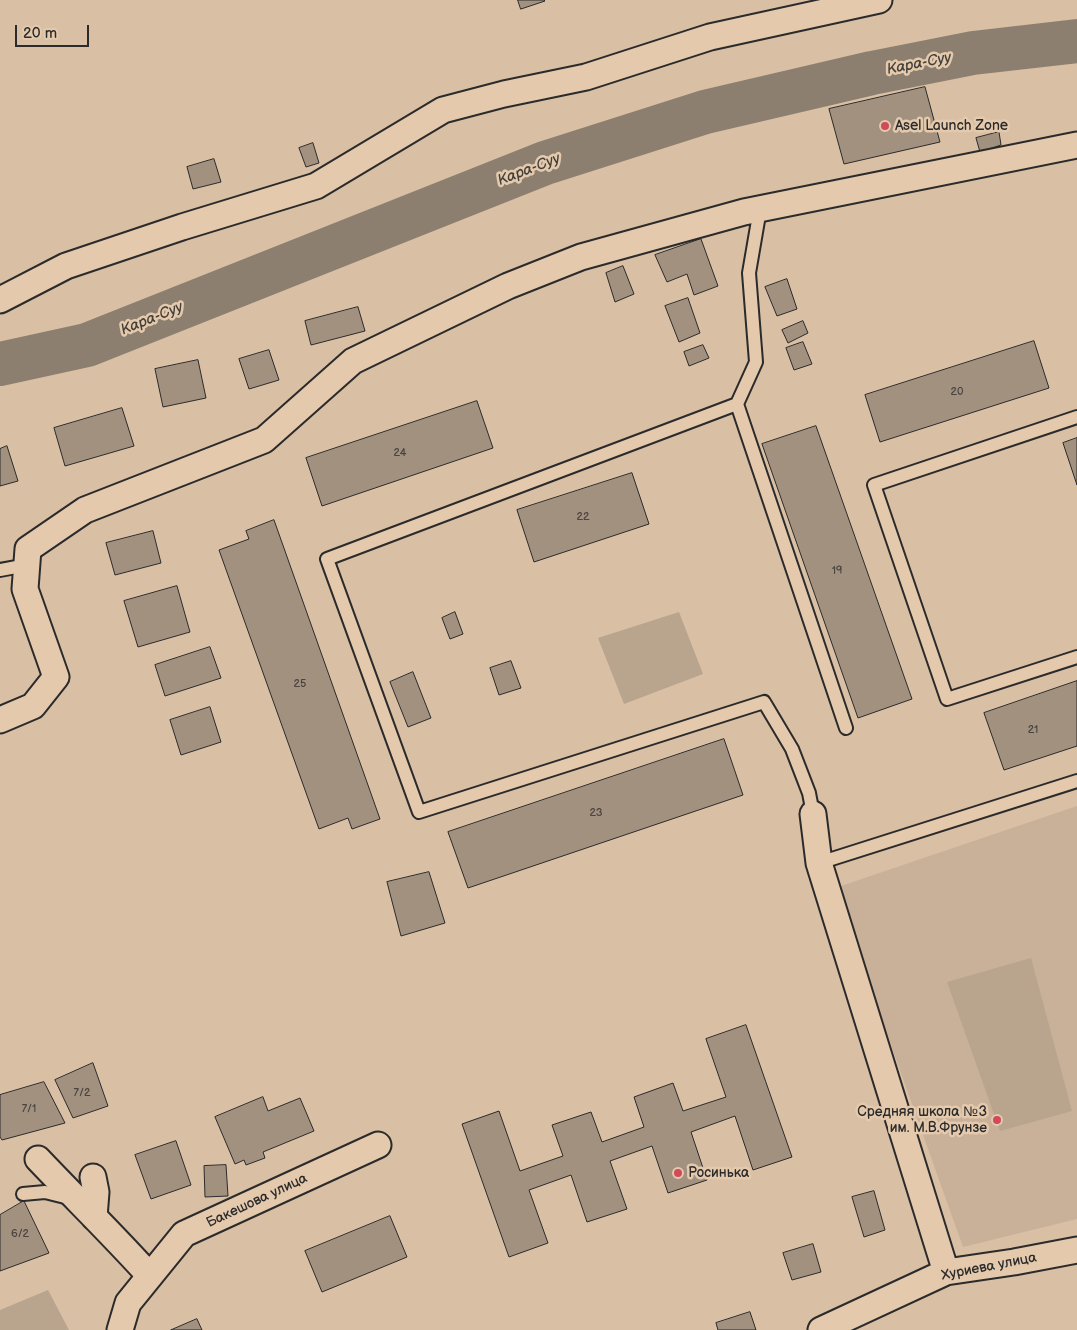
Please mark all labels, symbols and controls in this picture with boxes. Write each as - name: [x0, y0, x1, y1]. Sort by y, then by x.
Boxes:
- scale bar: [18, 15, 91, 47]
- text: 20 m: [23, 24, 57, 43]
- water label: Кара-Суу: [885, 49, 953, 79]
- place label: Asel Launch Zone: [895, 118, 1008, 134]
- marker: Asel Launch Zone: [879, 120, 891, 132]
- water label: Кара-Суу: [495, 150, 563, 190]
- water label: Кара-Суу: [118, 298, 186, 340]
- house number: 20: [951, 385, 963, 399]
- house number: 24: [393, 446, 407, 460]
- house number: 22: [577, 510, 589, 524]
- house number: 19: [832, 564, 842, 578]
- house number: 25: [294, 677, 306, 691]
- house number: 21: [1028, 723, 1038, 737]
- house number: 23: [589, 806, 603, 820]
- house number: 7/2: [74, 1086, 90, 1100]
- house number: 7/1: [22, 1102, 36, 1116]
- place label: Средняя школа №3 им. М.В.Фрунзе: [857, 1104, 987, 1136]
- marker: Средняя школа №3 им. М.В.Фрунзе: [991, 1114, 1003, 1126]
- place label: Росинька: [688, 1165, 749, 1181]
- marker: Росинька: [672, 1167, 684, 1179]
- street label: Бакешова улица: [204, 1170, 310, 1232]
- house number: 6/2: [11, 1227, 29, 1241]
- street label: Хуриева улица: [940, 1250, 1038, 1284]

